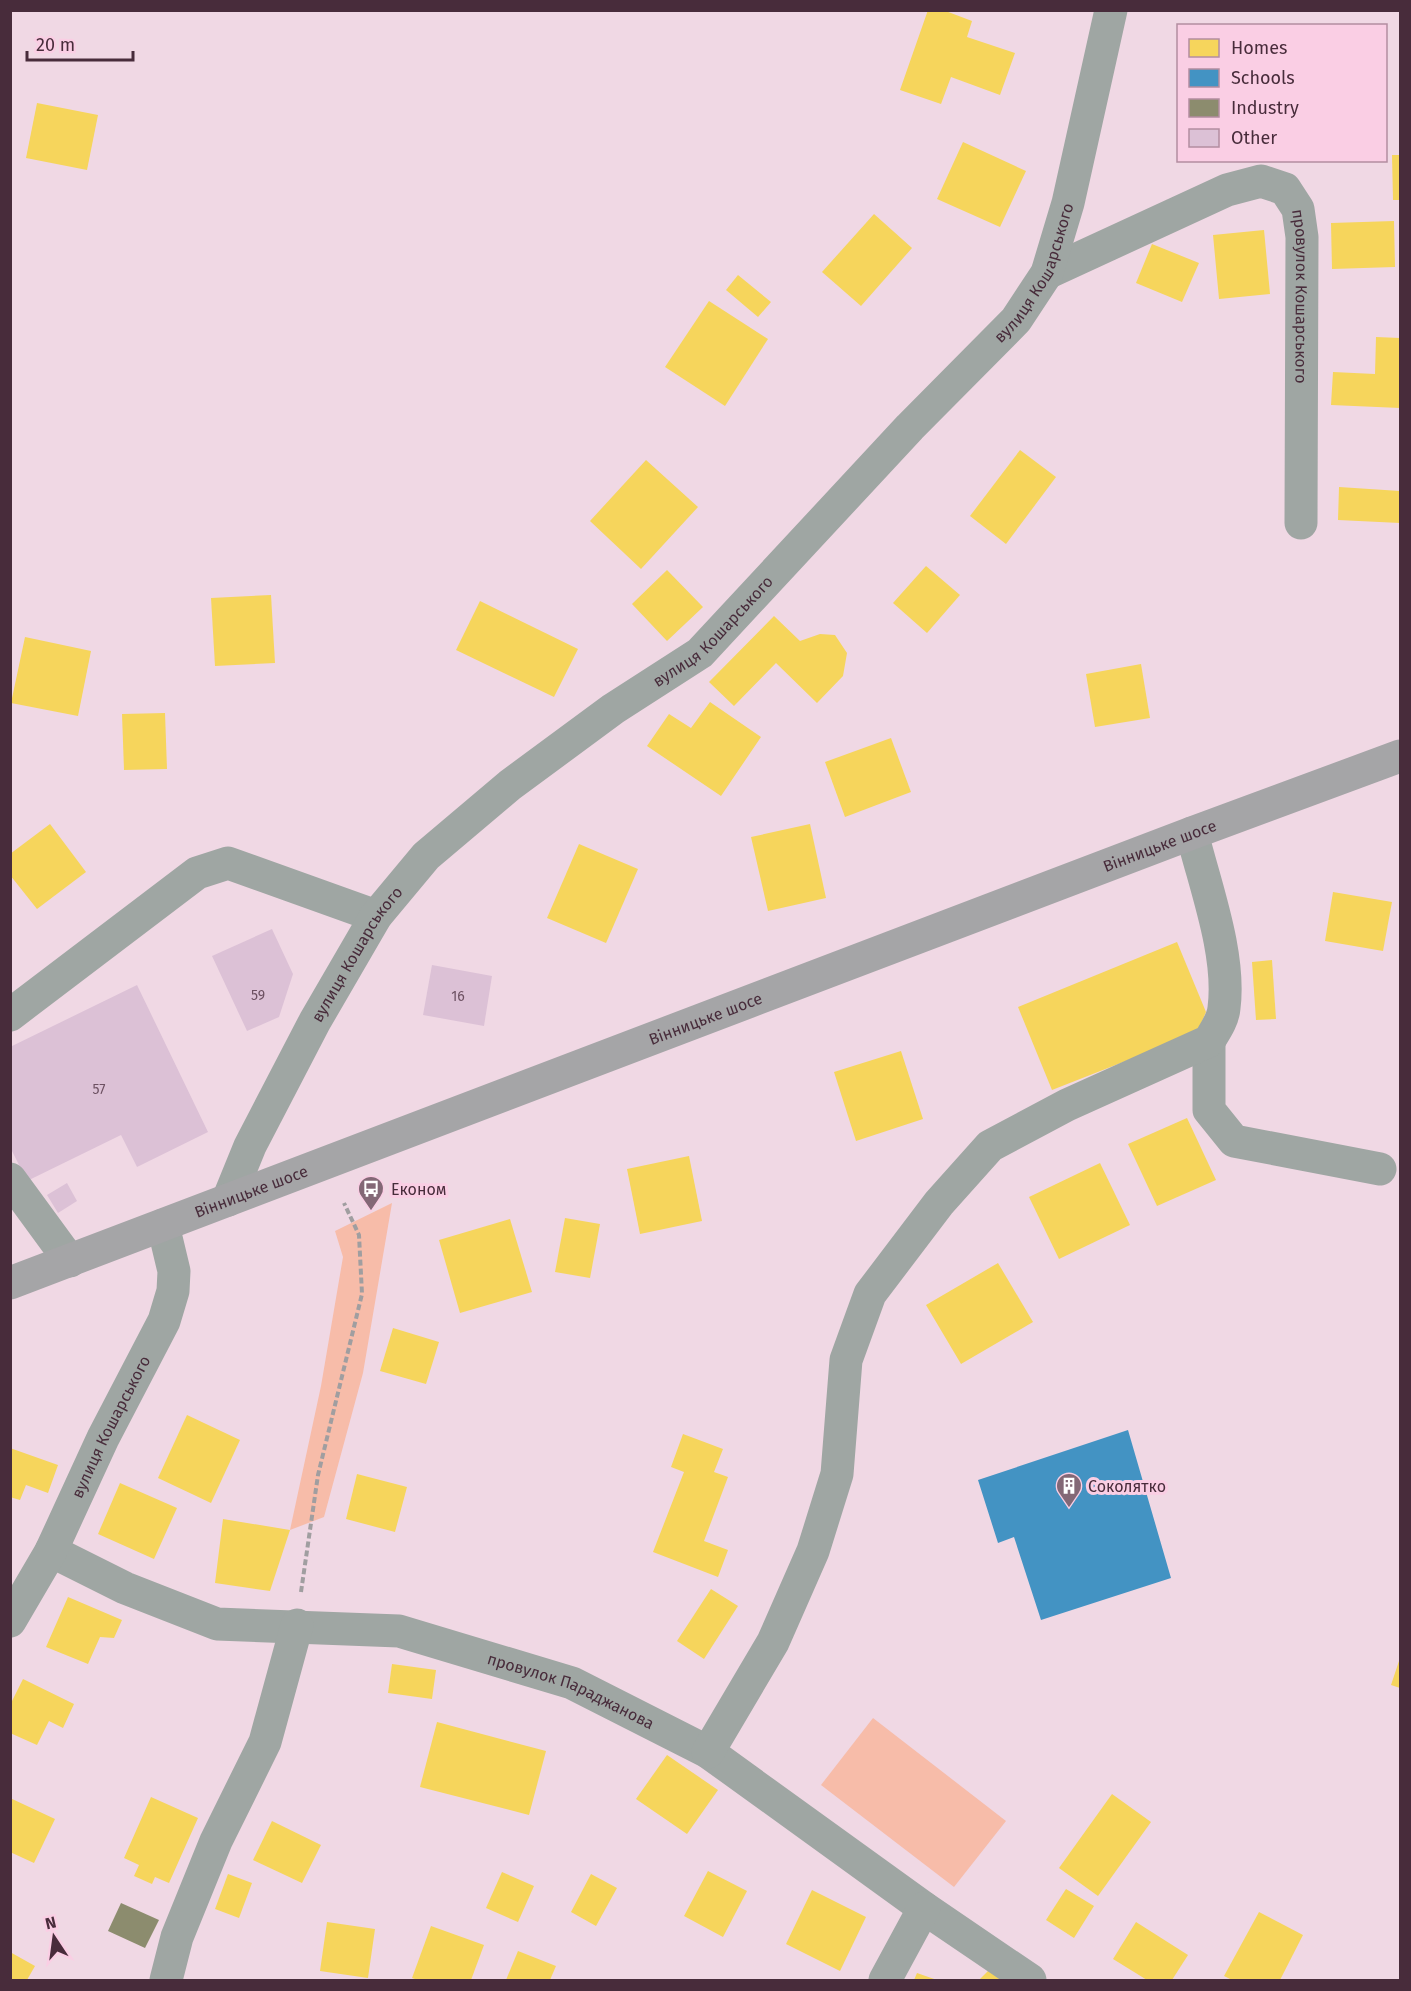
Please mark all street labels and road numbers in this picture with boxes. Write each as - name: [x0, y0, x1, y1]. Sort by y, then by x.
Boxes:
- street label: вулиця Кошарського: [990, 201, 1077, 346]
- street label: провулок Кошарського: [1289, 208, 1311, 384]
- street label: вулиця Кошарського: [649, 572, 776, 690]
- street label: Вінницьке шосе: [1100, 815, 1219, 876]
- street label: вулиця Кошарського: [307, 883, 406, 1025]
- street label: Вінницьке шосе: [646, 988, 765, 1048]
- street label: Вінницьке шосе: [192, 1161, 310, 1221]
- street label: вулиця Кошарського: [67, 1352, 154, 1501]
- street label: провулок Параджанова: [485, 1649, 658, 1733]

